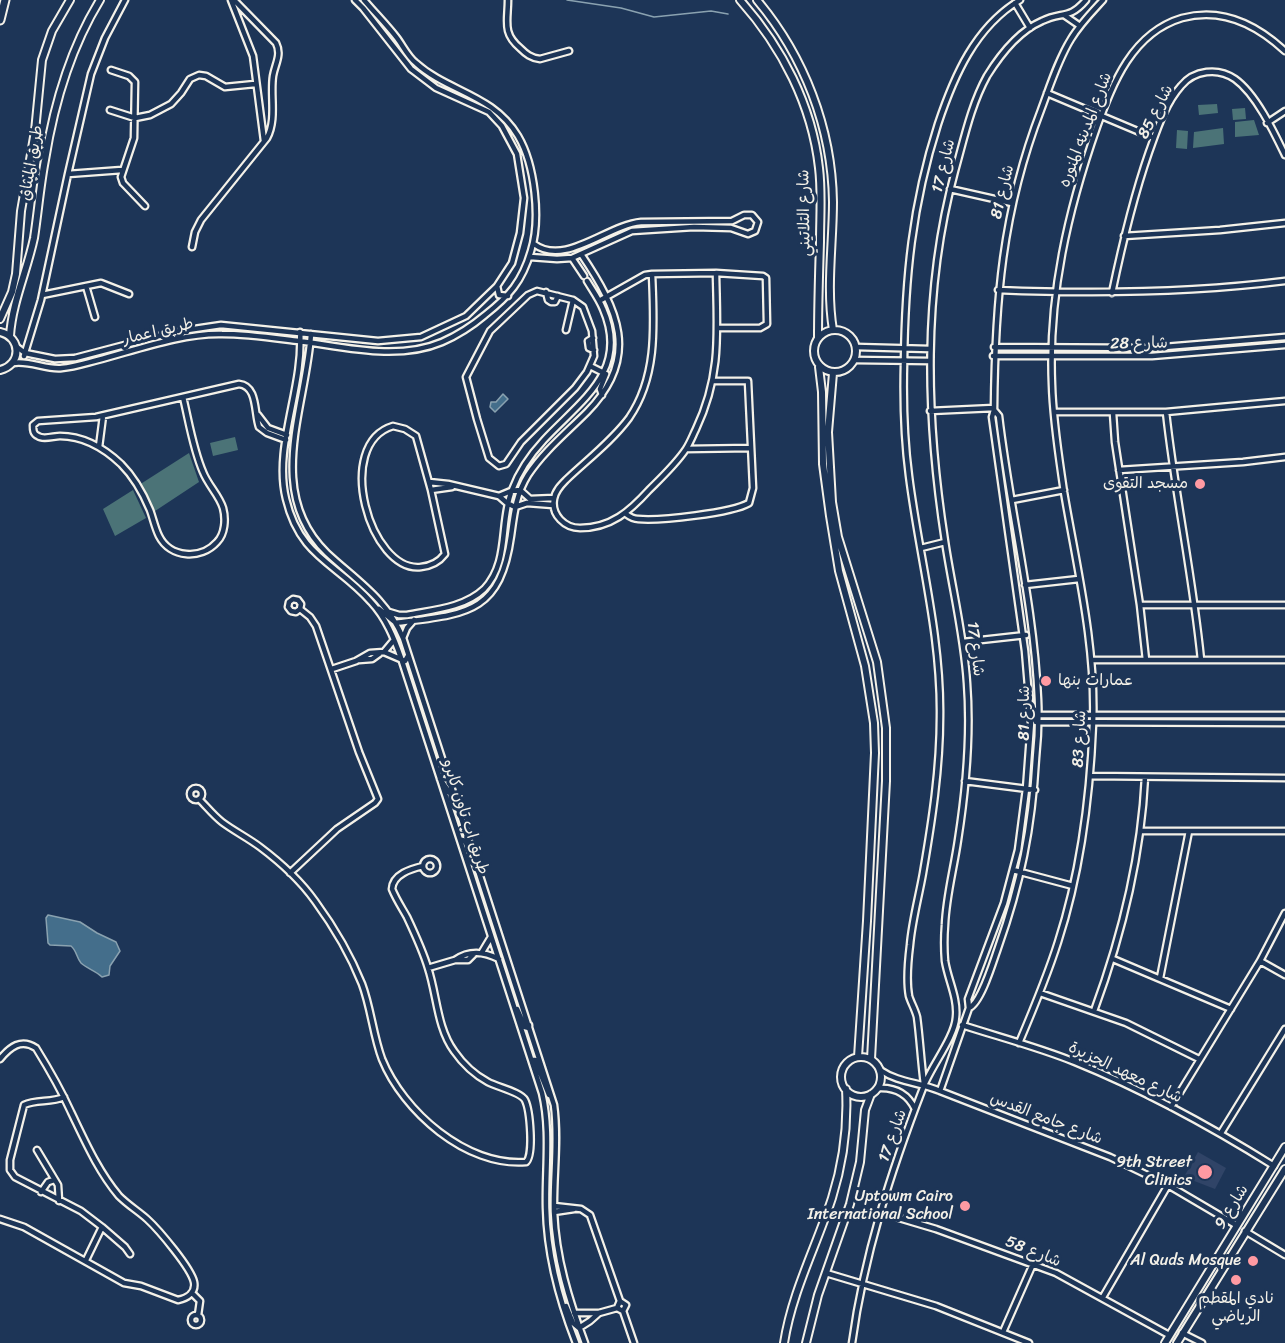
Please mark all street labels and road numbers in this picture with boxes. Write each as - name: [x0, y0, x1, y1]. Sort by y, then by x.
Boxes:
- street label: شارع المدينه المنوره: [1055, 70, 1117, 190]
- street label: شارع 85: [1134, 82, 1178, 142]
- street label: طريق الميثاق: [16, 124, 48, 202]
- street label: شارع 17: [928, 137, 960, 195]
- street label: شارع 81: [987, 163, 1019, 221]
- street label: شارع التلاتيني: [795, 169, 815, 257]
- street label: طريق اعمار: [121, 315, 195, 349]
- street label: شارع 28: [1110, 334, 1168, 354]
- street label: شارع 17: [962, 621, 988, 677]
- street label: شارع 81: [1015, 685, 1035, 741]
- street label: شارع 83: [1069, 710, 1091, 768]
- street label: طريق اب تاون كايرو: [437, 757, 493, 877]
- street label: شارع معهد الجزيرة: [1065, 1038, 1185, 1108]
- street label: شارع جامع القدس: [987, 1089, 1105, 1149]
- street label: شارع 17: [875, 1107, 911, 1165]
- street label: شارع 9: [1211, 1181, 1253, 1233]
- street label: شارع 58: [1002, 1232, 1064, 1272]

